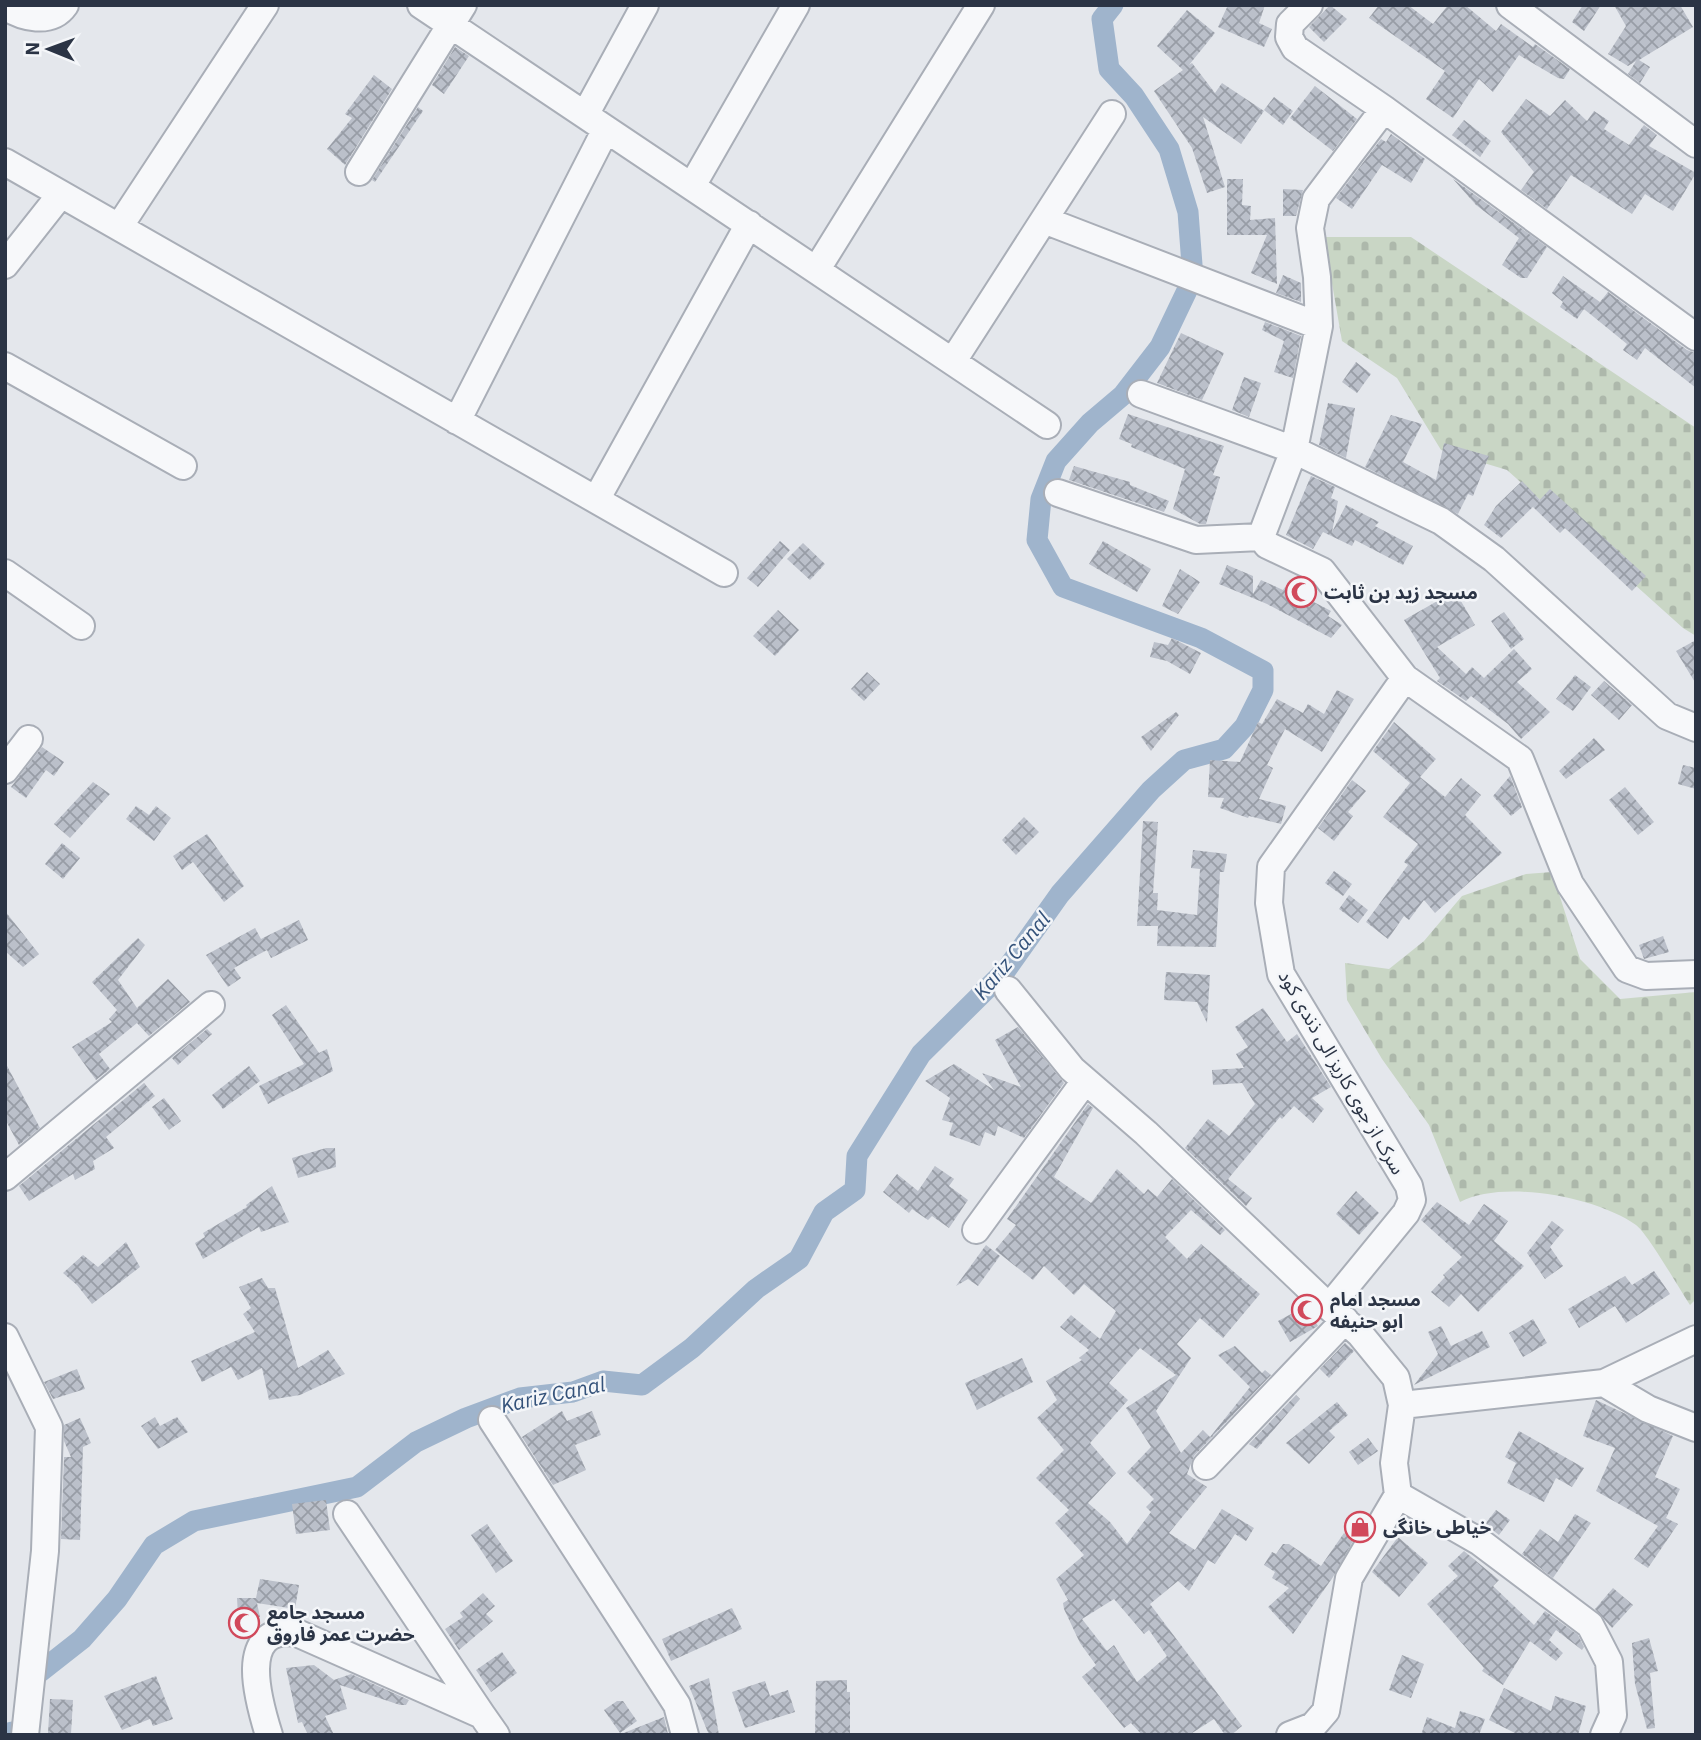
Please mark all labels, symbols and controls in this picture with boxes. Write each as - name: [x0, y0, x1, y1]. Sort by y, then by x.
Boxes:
- north arrow: [14, 14, 84, 84]
- text: N: [20, 42, 44, 56]
- mosque icon: مسجد زید بن ثابت: [1284, 575, 1318, 609]
- place label: مسجد زید بن ثابت: [1324, 580, 1478, 604]
- water label: Kariz Canal: [966, 905, 1056, 1005]
- street label: سرک از جوی کاریز الی ذندی کود: [1274, 965, 1410, 1179]
- place label: مسجد امام ابو حنیفه: [1330, 1287, 1421, 1333]
- mosque icon: مسجد امام ابو حنیفه: [1290, 1293, 1324, 1327]
- water label: Kariz Canal: [498, 1369, 608, 1419]
- shop icon: خیاطی خانگی: [1343, 1510, 1377, 1544]
- place label: خیاطی خانگی: [1383, 1515, 1491, 1539]
- place label: مسجد جامع حضرت عمر فاروق: [267, 1600, 415, 1646]
- mosque icon: مسجد جامع حضرت عمر فاروق: [227, 1606, 261, 1640]

